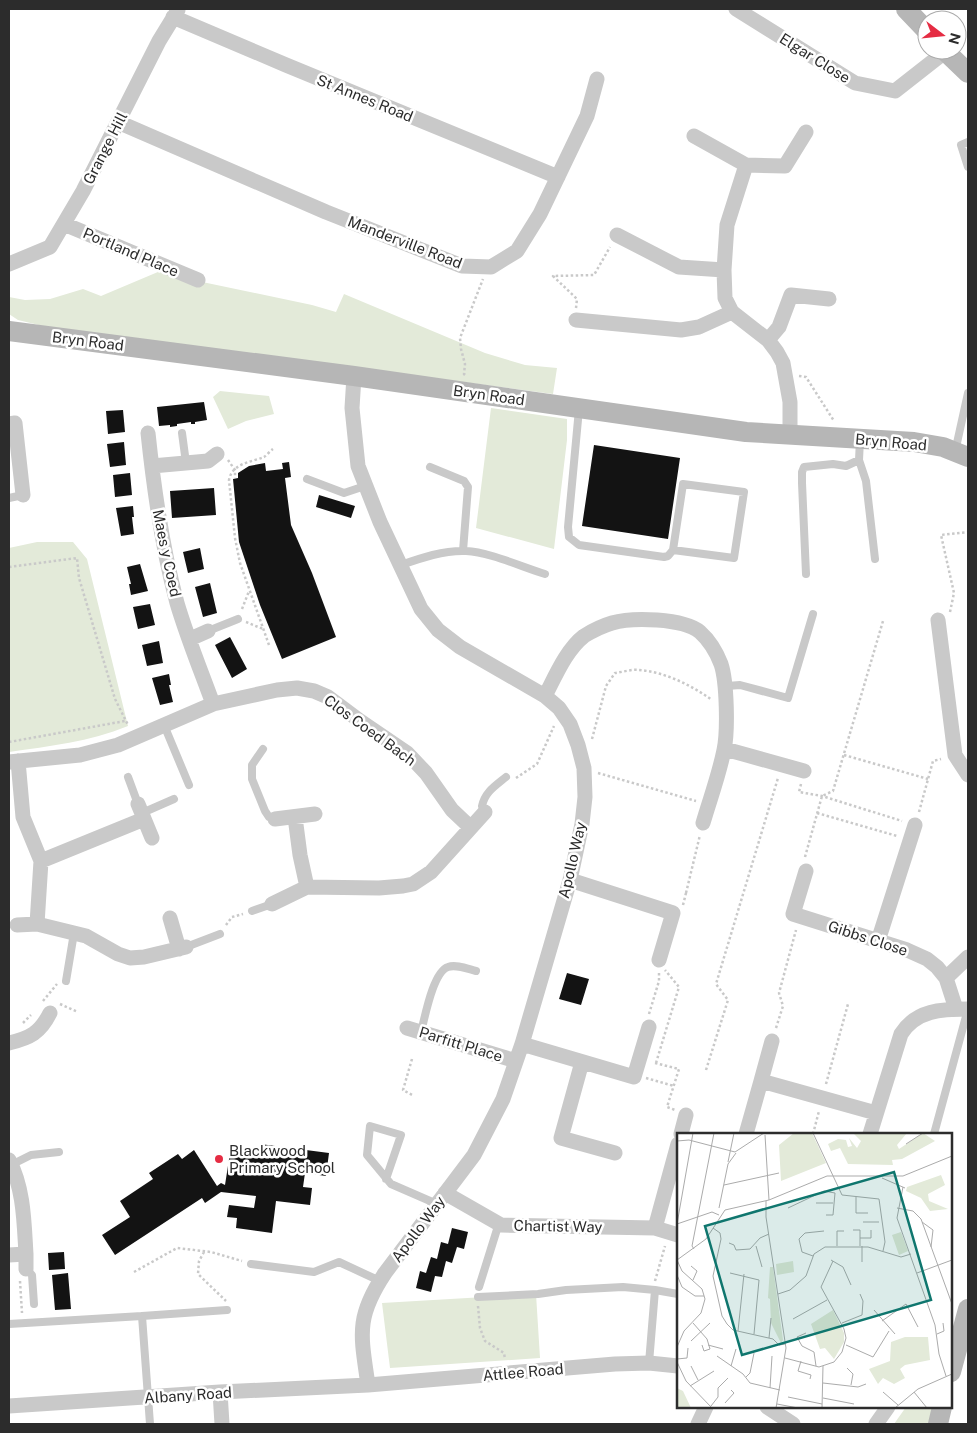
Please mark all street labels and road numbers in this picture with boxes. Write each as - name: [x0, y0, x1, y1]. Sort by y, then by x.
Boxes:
- street label: Elgar Close: [777, 30, 853, 86]
- street label: St Annes Road: [314, 71, 416, 125]
- street label: Grange Hill: [80, 109, 130, 187]
- street label: Manderville Road: [345, 212, 465, 272]
- street label: Portland Place: [81, 224, 181, 280]
- street label: Bryn Road: [51, 328, 125, 354]
- street label: Bryn Road: [452, 382, 526, 408]
- street label: Bryn Road: [854, 430, 928, 454]
- street label: Maes y Coed: [149, 508, 185, 598]
- street label: Clos Coed Bach: [321, 691, 419, 769]
- street label: Apollo Way: [555, 820, 589, 900]
- street label: Gibbs Close: [826, 917, 910, 959]
- street label: Parfitt Place: [417, 1023, 505, 1065]
- street label: Apollo Way: [388, 1193, 448, 1265]
- street label: Chartist Way: [513, 1217, 603, 1235]
- street label: Attlee Road: [482, 1360, 564, 1384]
- street label: Albany Road: [144, 1383, 232, 1407]

